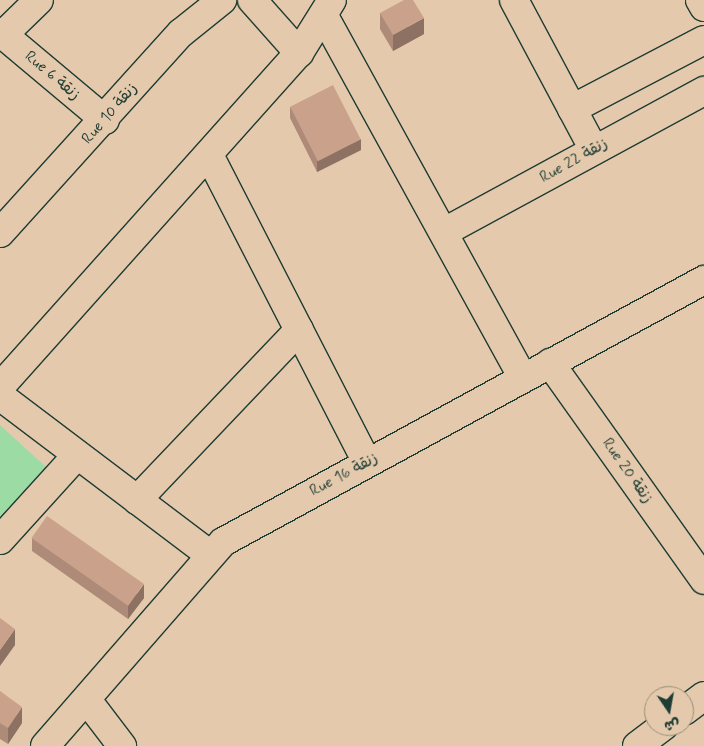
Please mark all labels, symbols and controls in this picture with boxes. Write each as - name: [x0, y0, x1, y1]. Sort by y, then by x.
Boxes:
- street label: Rue 6 زنقة: [20, 47, 84, 105]
- street label: Rue 10 زنقة: [78, 79, 142, 149]
- street label: Rue 22 زنقة: [537, 134, 611, 188]
- street label: Rue 20 زنقة: [597, 435, 657, 507]
- street label: Rue 16 زنقة: [307, 449, 381, 501]
- north arrow: [644, 686, 694, 736]
- text: ش: [663, 714, 681, 735]

